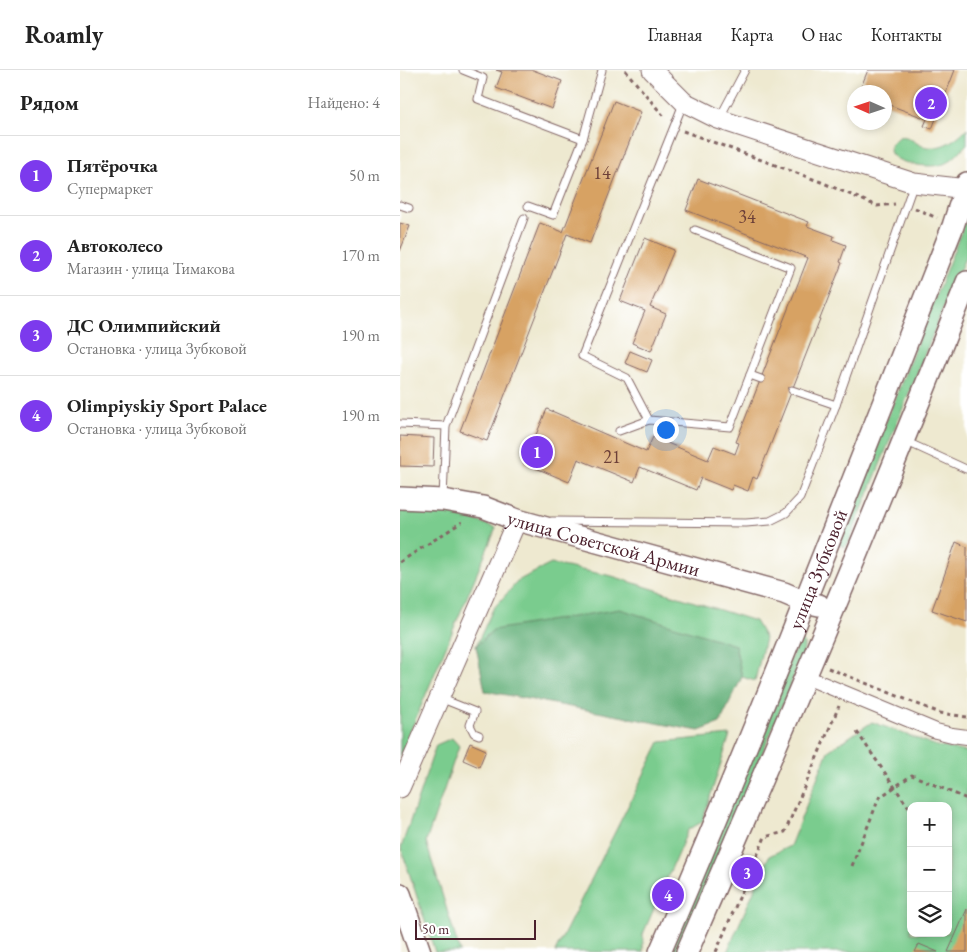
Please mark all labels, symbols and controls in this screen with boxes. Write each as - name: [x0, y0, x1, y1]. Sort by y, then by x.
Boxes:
- text: Roamly: [25, 19, 103, 50]
- text: Главная: [648, 23, 702, 46]
- text: Карта: [730, 23, 773, 46]
- text: О нас: [801, 23, 843, 46]
- text: Контакты: [871, 23, 942, 46]
- pin: 2: [915, 84, 947, 122]
- north arrow: [847, 85, 892, 130]
- text: Рядом: [20, 89, 79, 116]
- text: Найдено: 4: [308, 92, 380, 113]
- text: Пятёрочка: [67, 153, 158, 178]
- house number: 14: [593, 161, 611, 184]
- text: 1: [32, 165, 40, 186]
- text: 50 m: [349, 165, 380, 186]
- text: Супермаркет: [67, 178, 153, 199]
- house number: 34: [738, 205, 756, 228]
- text: Автоколесо: [67, 233, 163, 258]
- text: 2: [32, 245, 40, 266]
- text: 170 m: [341, 245, 380, 266]
- text: Магазин · улица Тимакова: [67, 258, 235, 279]
- text: ДС Олимпийский: [67, 313, 221, 338]
- text: 3: [32, 325, 40, 346]
- text: 190 m: [341, 325, 380, 346]
- text: Остановка · улица Зубковой: [67, 338, 247, 359]
- text: Olimpiyskiy Sport Palace: [67, 393, 267, 418]
- text: 4: [32, 405, 40, 426]
- text: 190 m: [341, 405, 380, 426]
- your location: [653, 417, 679, 443]
- text: Остановка · улица Зубковой: [67, 418, 247, 439]
- pin: 1: [521, 433, 553, 471]
- house number: 21: [603, 445, 621, 468]
- street label: улица Советской Армии: [504, 505, 703, 583]
- street label: улица Зубковой: [782, 505, 853, 633]
- map controls: [907, 802, 952, 937]
- button: +: [907, 802, 952, 847]
- button: −: [907, 847, 952, 892]
- pin: 3: [731, 854, 763, 892]
- pin: 4: [652, 876, 684, 914]
- button: layers: [907, 892, 952, 937]
- scale bar: [415, 917, 536, 940]
- text: 50 m: [422, 920, 449, 938]

